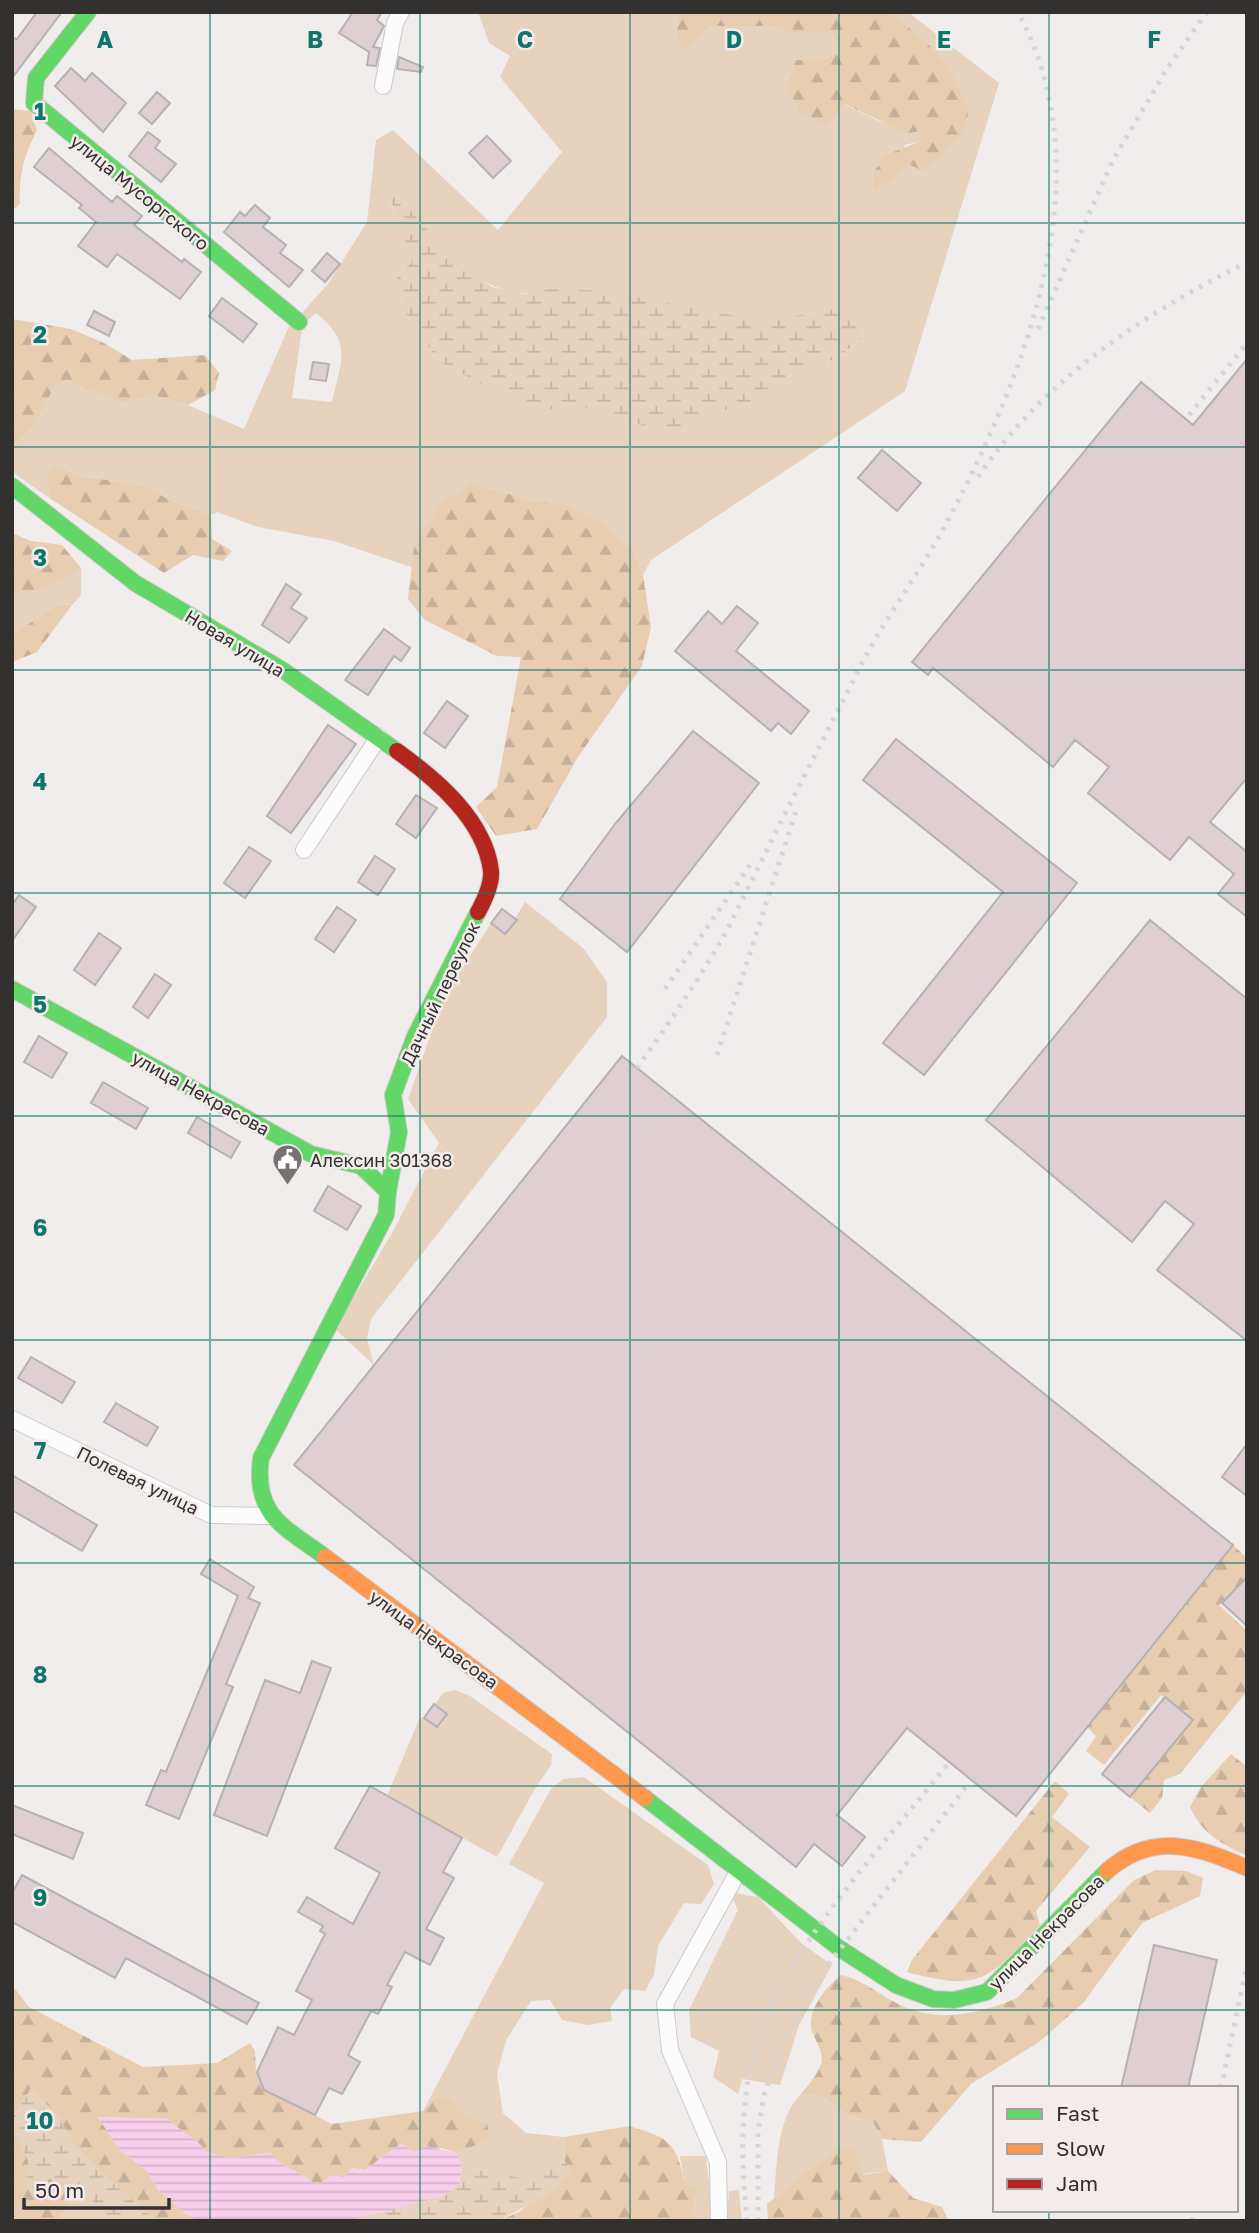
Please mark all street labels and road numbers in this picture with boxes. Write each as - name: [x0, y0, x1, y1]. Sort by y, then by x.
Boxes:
- street label: улица Мусоргского: [66, 129, 214, 255]
- street label: Новая улица: [181, 605, 289, 681]
- street label: Дачный переулок: [396, 918, 484, 1068]
- street label: улица Некрасова: [128, 1046, 274, 1140]
- street label: Полевая улица: [73, 1441, 203, 1519]
- street label: улица Некрасова: [365, 1585, 503, 1693]
- street label: улица Некрасова: [984, 1870, 1108, 1994]

